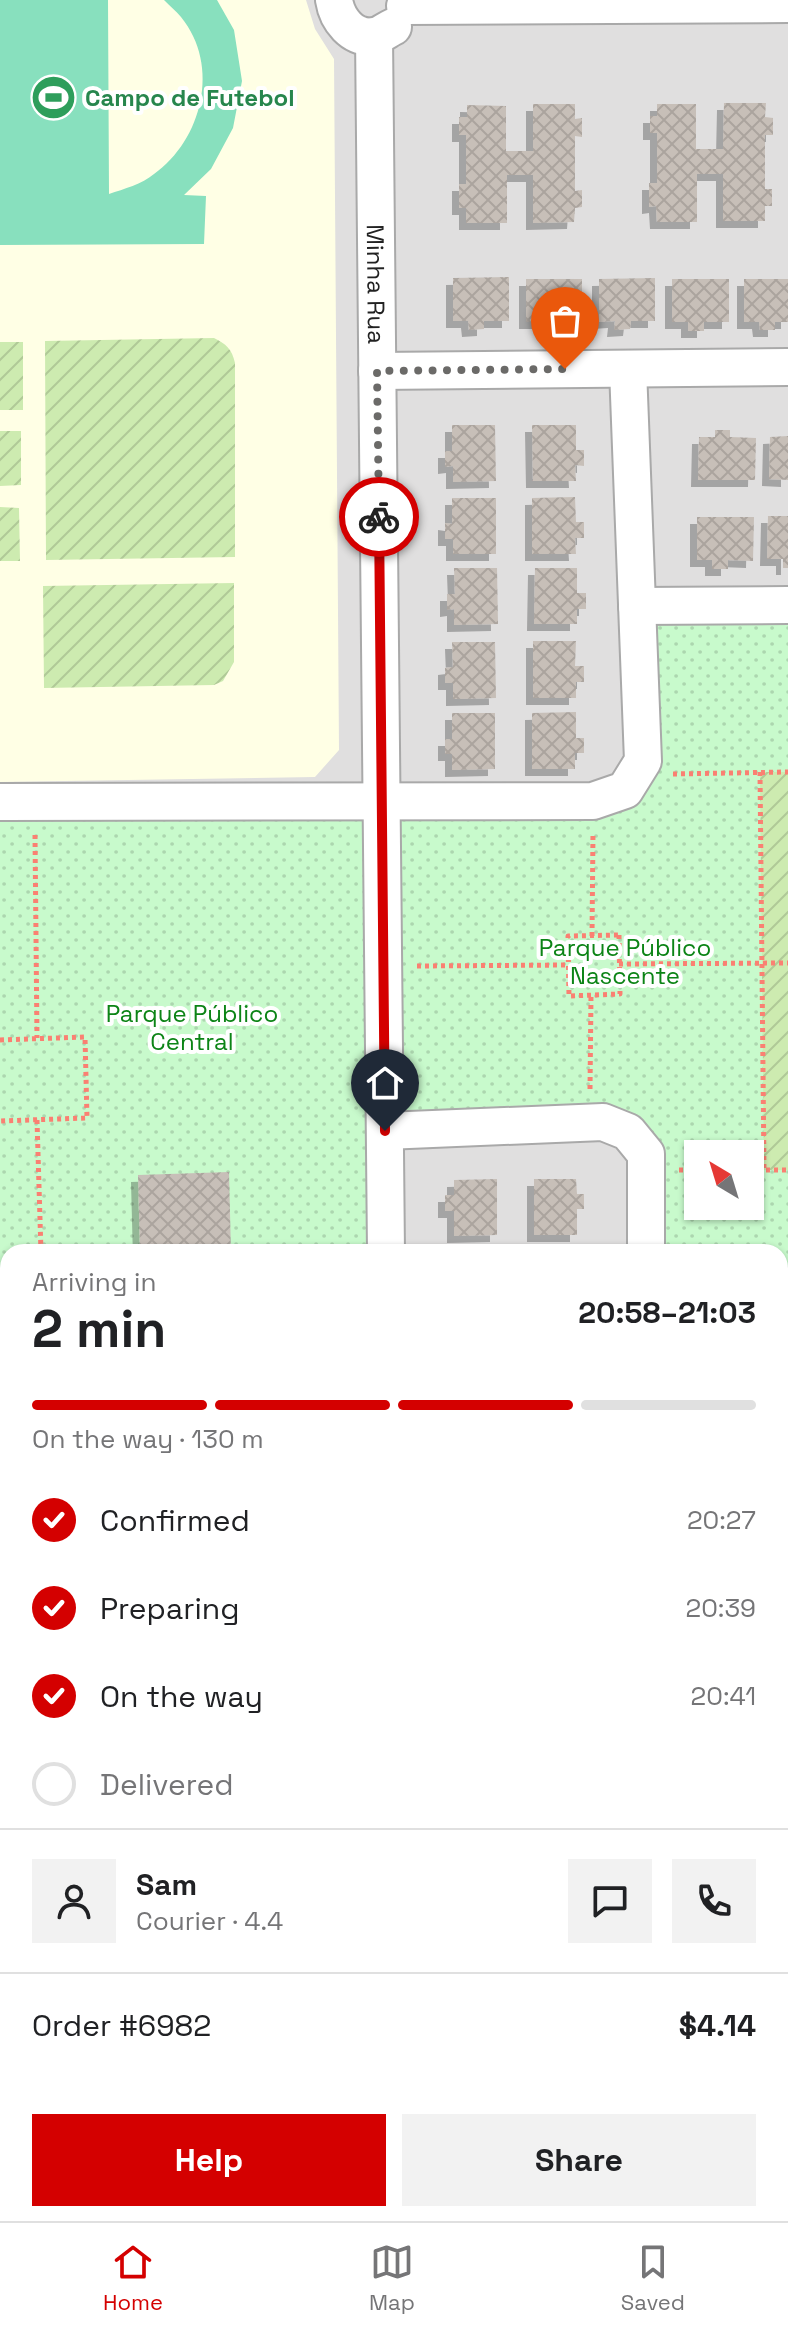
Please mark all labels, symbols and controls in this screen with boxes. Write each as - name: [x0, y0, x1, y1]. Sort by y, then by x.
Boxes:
- sports icon: Campo de Futebol: [30, 73, 78, 121]
- place label: Campo de Futebol: [85, 82, 295, 113]
- street label: Minha Rua: [360, 224, 393, 344]
- pin: [531, 287, 599, 369]
- icon: bag: [543, 299, 587, 343]
- courier: [339, 477, 419, 557]
- icon: bike: [357, 495, 401, 539]
- park label: Parque Público Nascente: [539, 932, 711, 991]
- park label: Parque Público Central: [106, 998, 278, 1057]
- pin: [351, 1049, 419, 1131]
- icon: home: [363, 1061, 407, 1105]
- north arrow: [684, 1140, 764, 1220]
- map controls: [684, 1140, 764, 1220]
- text: Arriving in: [32, 1265, 156, 1299]
- text: 20:58–21:03: [578, 1293, 756, 1332]
- text: 2 min: [32, 1296, 166, 1362]
- text: On the way · 130 m: [32, 1422, 264, 1456]
- icon: check: [32, 1498, 76, 1542]
- text: Confirmed: [100, 1501, 250, 1540]
- text: 20:27: [687, 1503, 756, 1537]
- icon: check: [32, 1586, 76, 1630]
- text: Preparing: [100, 1589, 239, 1628]
- text: 20:39: [685, 1591, 756, 1625]
- icon: check: [32, 1674, 76, 1718]
- text: On the way: [100, 1677, 263, 1716]
- text: 20:41: [691, 1679, 756, 1713]
- text: Delivered: [100, 1765, 234, 1804]
- button: person: [32, 1859, 116, 1943]
- button: chat: [568, 1859, 652, 1943]
- button: phone: [672, 1859, 756, 1943]
- text: Sam: [136, 1865, 197, 1904]
- text: Courier · 4.4: [136, 1904, 283, 1938]
- text: Order #6982: [32, 2006, 211, 2045]
- text: $4.14: [679, 2006, 756, 2045]
- button: Help: [32, 2114, 386, 2206]
- button: Share: [402, 2114, 756, 2206]
- tab: Home: [103, 2240, 163, 2316]
- tab: Map: [369, 2240, 415, 2316]
- tab: Saved: [621, 2240, 685, 2316]

